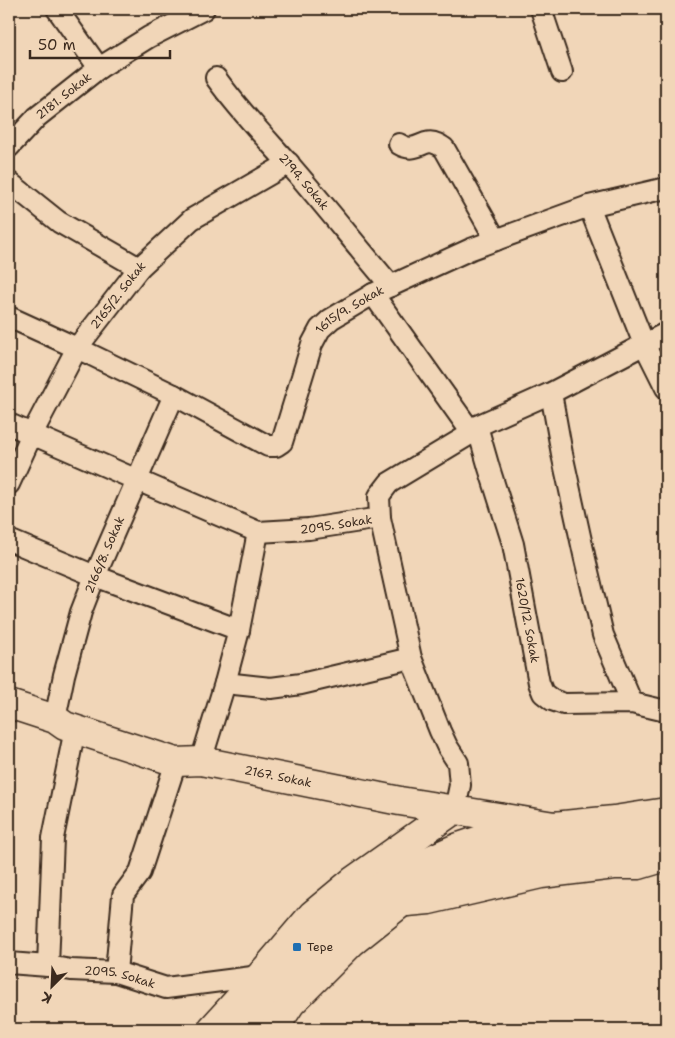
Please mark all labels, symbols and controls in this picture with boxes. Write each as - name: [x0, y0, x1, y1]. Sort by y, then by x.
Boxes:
- scale bar: [30, 28, 170, 60]
- text: 50 m: [38, 35, 76, 55]
- street label: 2181. Sokak: [33, 69, 95, 123]
- street label: 2194. Sokak: [275, 150, 333, 213]
- street label: 2165/2. Sokak: [87, 258, 149, 332]
- street label: 1615/9. Sokak: [311, 282, 387, 336]
- street label: 2095. Sokak: [300, 511, 374, 538]
- street label: 2166/8. Sokak: [81, 514, 128, 596]
- street label: 1620/12. Sokak: [511, 576, 543, 664]
- street label: 2167. Sokak: [243, 762, 313, 791]
- place label: Tepe: [307, 939, 333, 955]
- marker: Tepe: [291, 941, 303, 953]
- north arrow: [28, 960, 78, 1010]
- street label: 2095. Sokak: [84, 963, 158, 992]
- text: K: [38, 988, 55, 1008]

